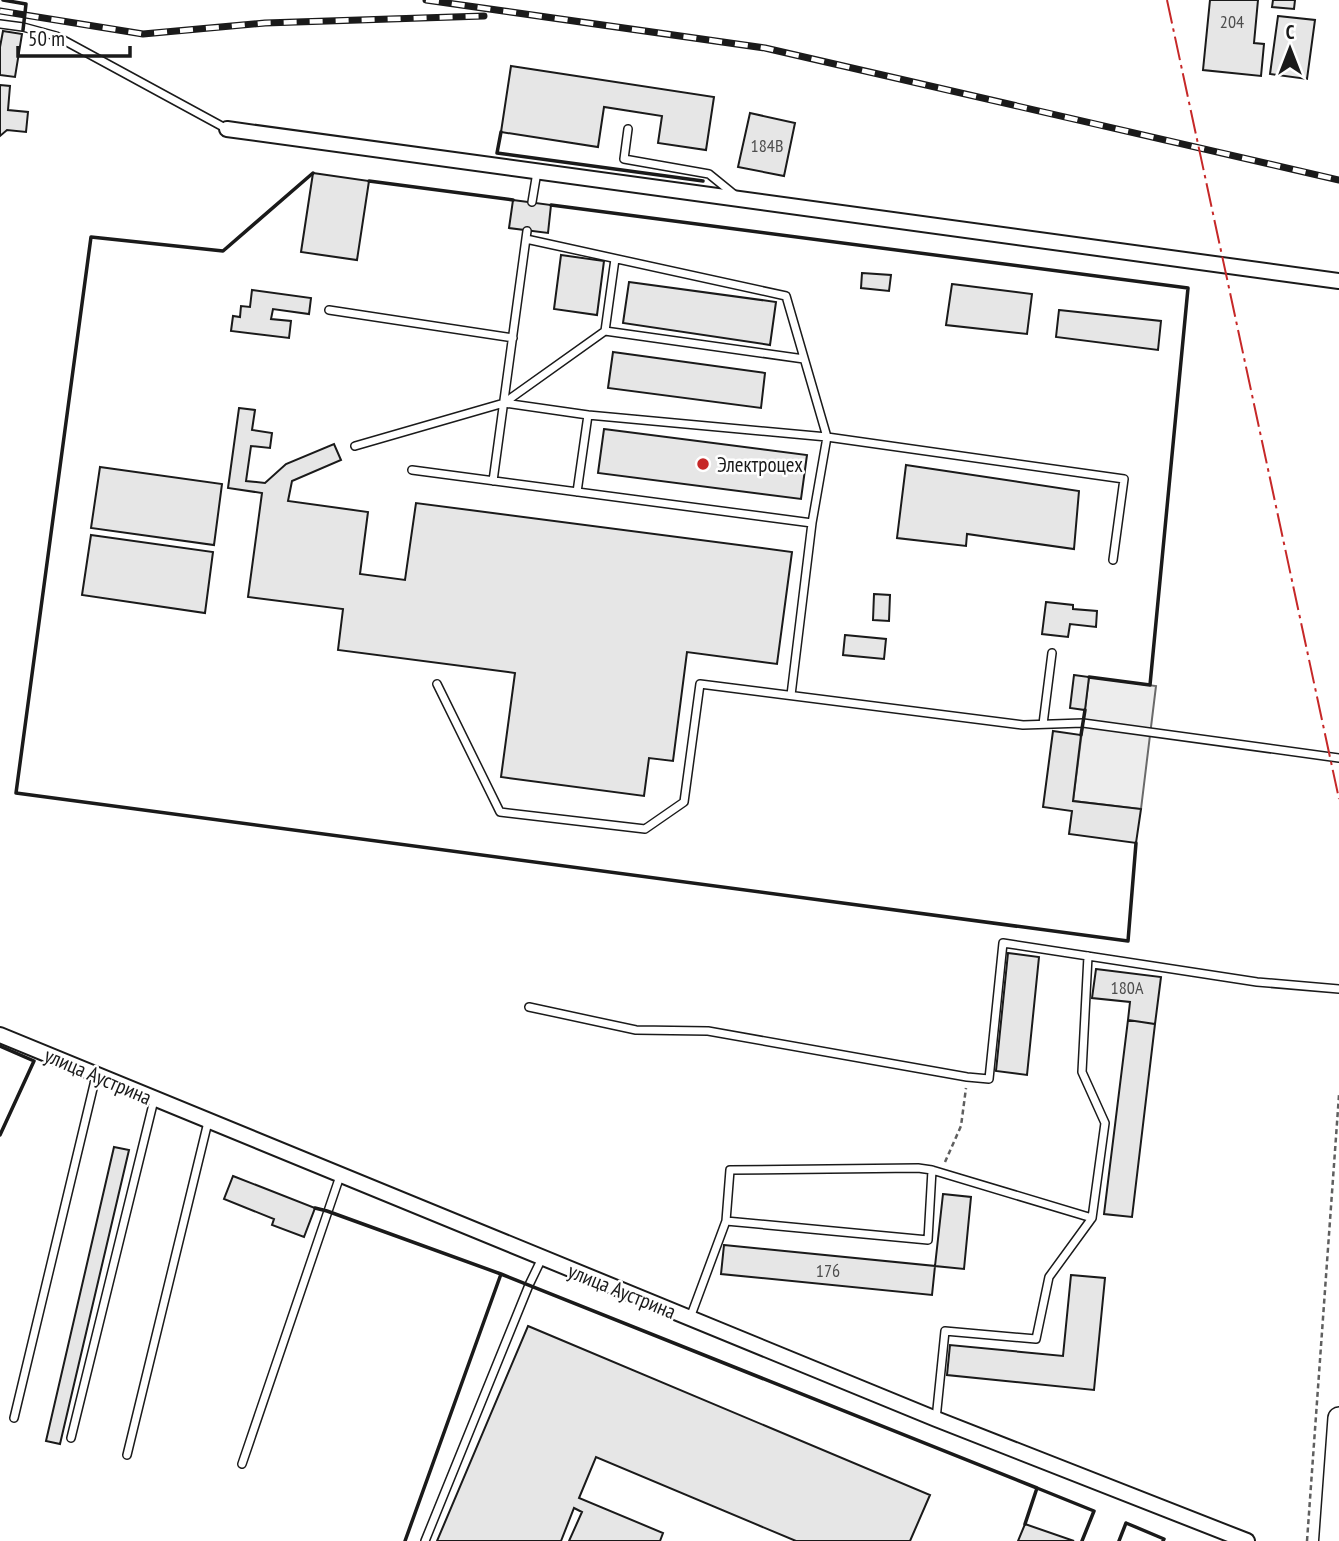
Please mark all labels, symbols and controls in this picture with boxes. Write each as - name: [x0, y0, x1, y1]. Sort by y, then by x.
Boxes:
- house number: 204: [1220, 10, 1244, 33]
- scale bar: [18, 14, 130, 58]
- north arrow: [1255, 14, 1325, 84]
- text: С: [1286, 20, 1295, 44]
- text: 50 m: [28, 25, 65, 52]
- house number: 184В: [751, 134, 783, 157]
- place label: Электроцех: [717, 451, 803, 478]
- marker: Электроцех: [695, 456, 711, 472]
- house number: 180А: [1111, 976, 1144, 999]
- street label: улица Аустрина: [40, 1041, 156, 1111]
- street label: улица Аустрина: [564, 1257, 680, 1325]
- house number: 176: [816, 1259, 840, 1282]

